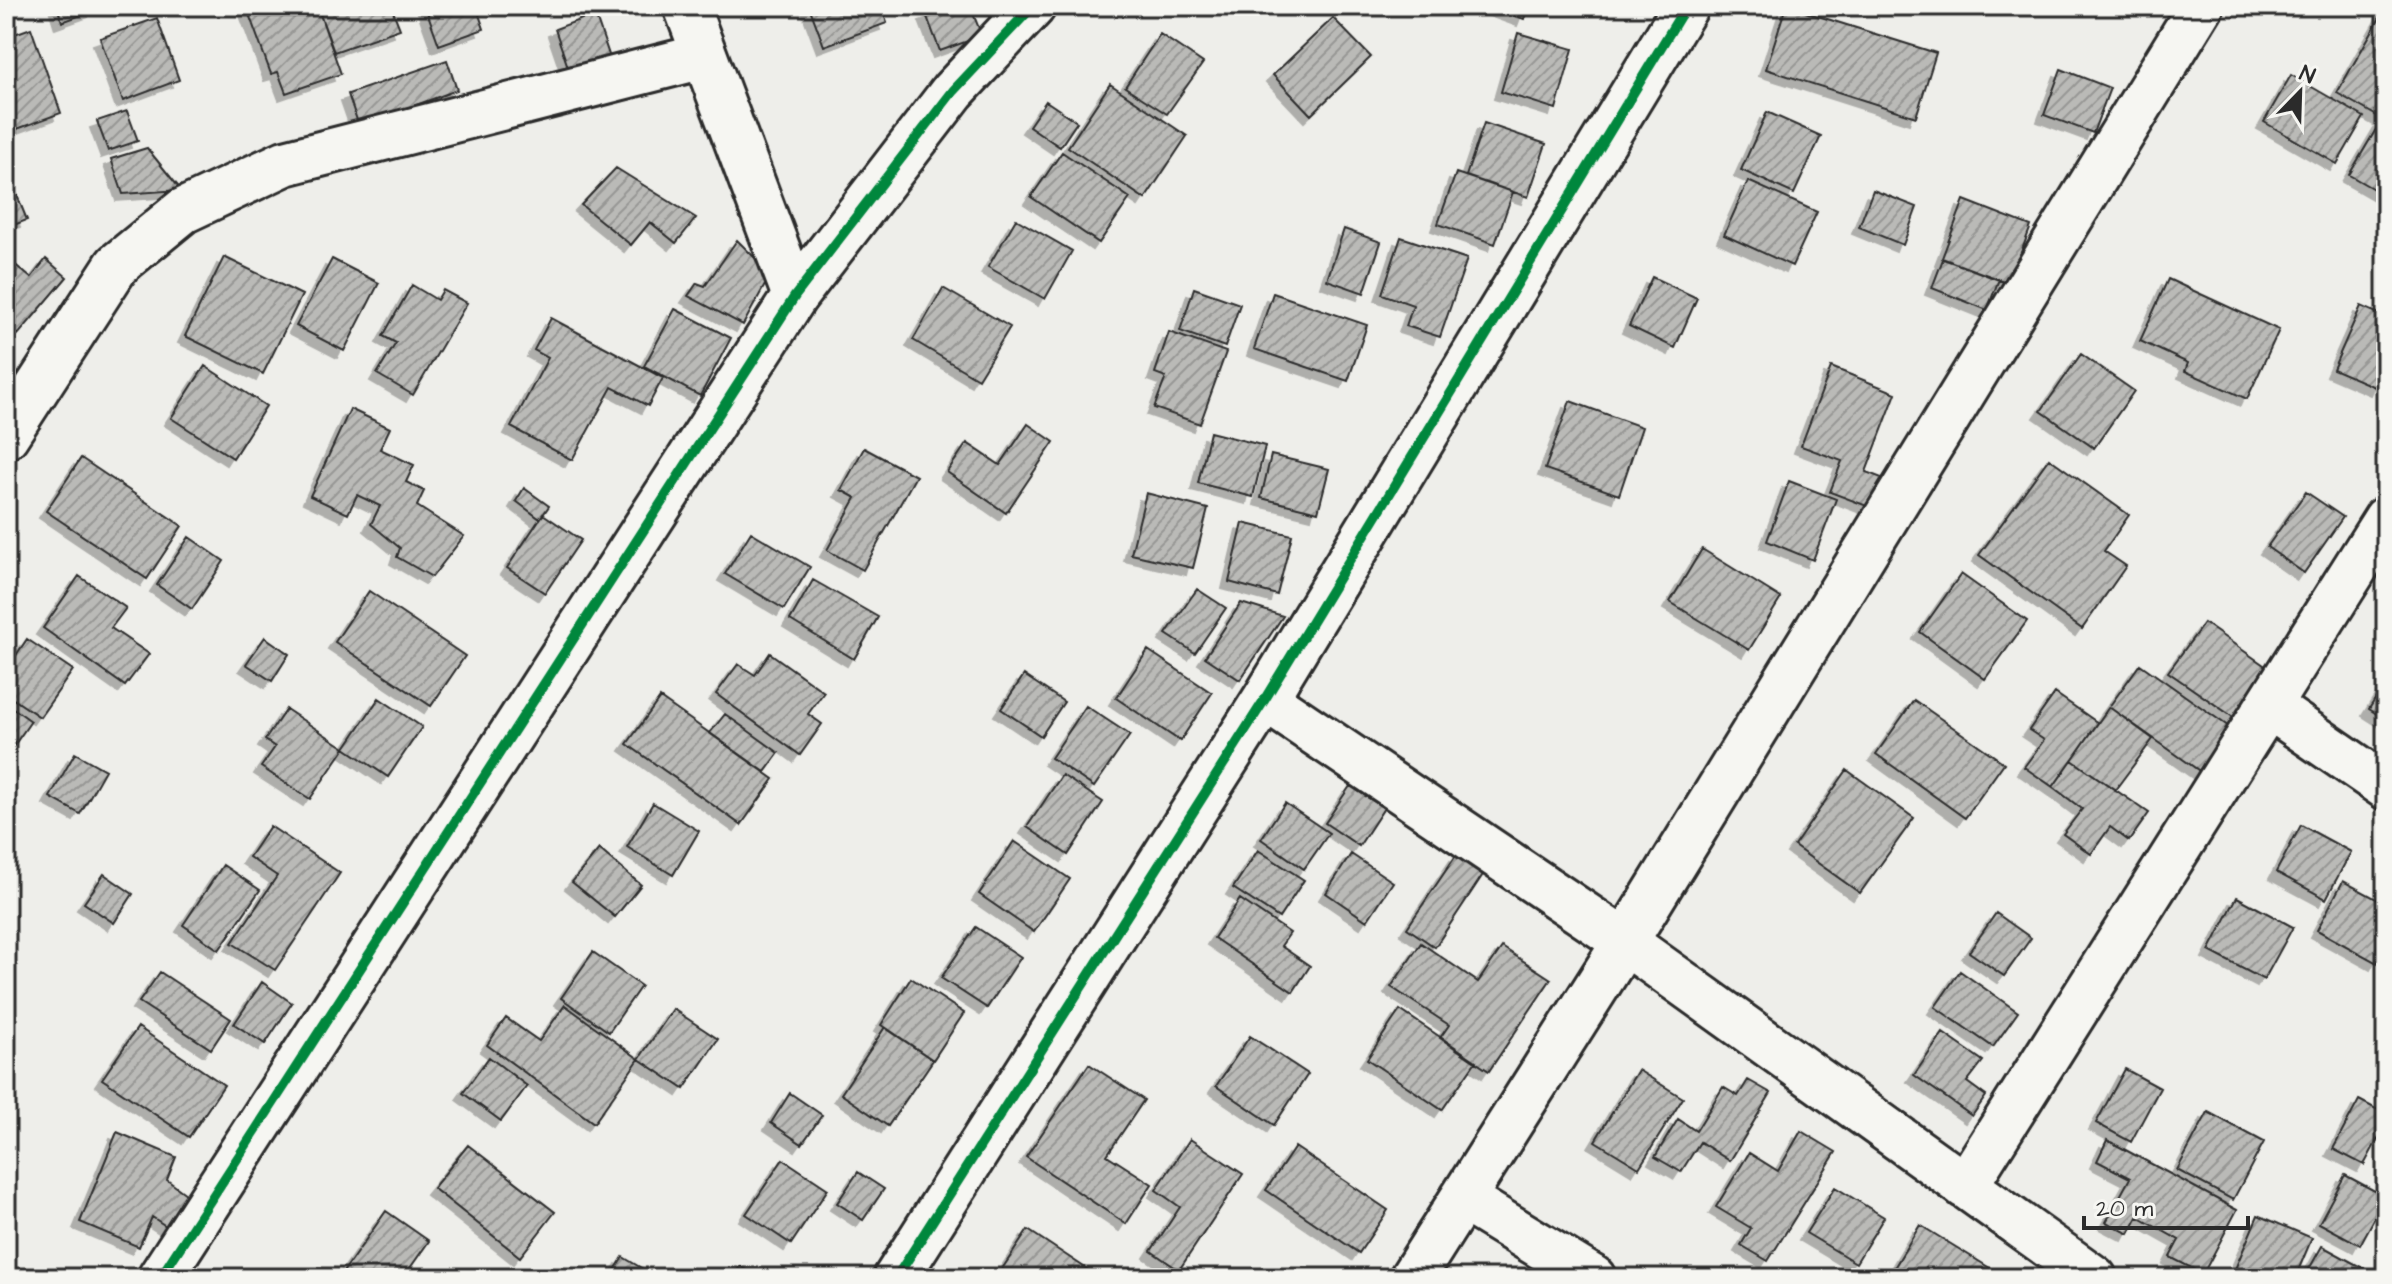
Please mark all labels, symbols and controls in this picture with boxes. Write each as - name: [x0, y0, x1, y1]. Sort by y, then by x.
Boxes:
- north arrow: [2260, 52, 2340, 132]
- text: N: [2295, 58, 2320, 92]
- scale bar: [2084, 1180, 2248, 1230]
- text: 20 m: [2096, 1192, 2153, 1226]

